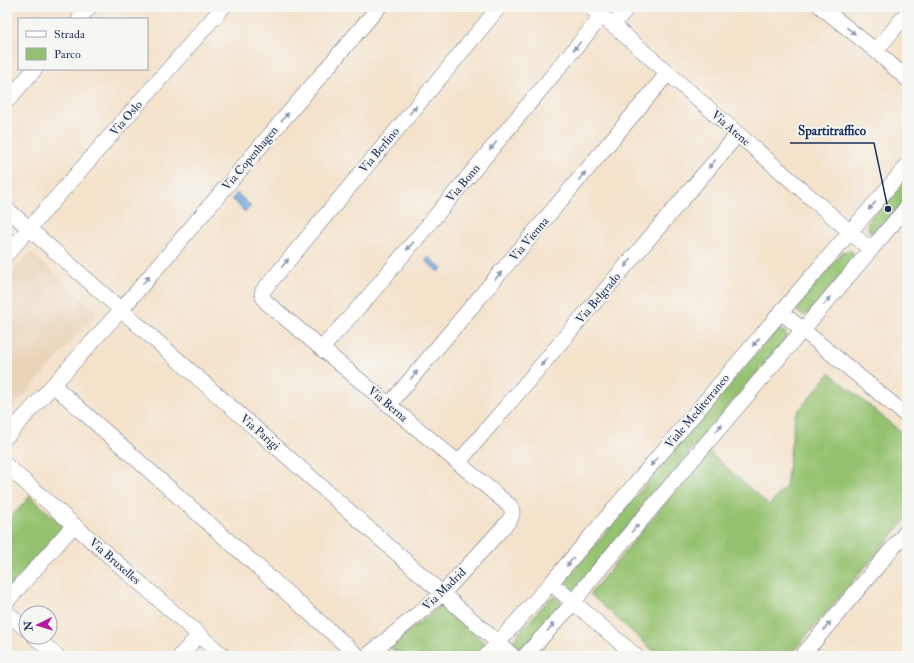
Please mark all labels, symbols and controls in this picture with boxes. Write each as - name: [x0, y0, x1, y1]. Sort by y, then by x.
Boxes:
- legend: [18, 18, 148, 70]
- text: Strada: [54, 27, 86, 42]
- one-way arrow: [846, 27, 857, 36]
- one-way arrow: [572, 41, 581, 52]
- text: Parco: [54, 47, 81, 62]
- street label: Via Oslo: [107, 97, 146, 139]
- one-way arrow: [408, 104, 417, 115]
- street label: Via Atene: [708, 107, 753, 149]
- one-way arrow: [280, 113, 289, 122]
- callout: Spartitraffico: [790, 118, 874, 143]
- street label: Via Copenhagen: [219, 123, 282, 194]
- text: Spartitraffico: [798, 123, 867, 140]
- street label: Via Berlino: [356, 124, 403, 176]
- one-way arrow: [489, 141, 498, 152]
- one-way arrow: [708, 158, 717, 169]
- street label: Via Bonn: [443, 161, 484, 205]
- one-way arrow: [577, 171, 586, 182]
- one-way arrow: [868, 200, 877, 211]
- street label: Via Vienna: [507, 213, 553, 264]
- one-way arrow: [406, 241, 415, 252]
- one-way arrow: [624, 257, 633, 268]
- one-way arrow: [280, 258, 289, 269]
- one-way arrow: [493, 270, 502, 281]
- street label: Via Belgrado: [573, 270, 624, 327]
- one-way arrow: [142, 275, 151, 285]
- one-way arrow: [823, 296, 832, 306]
- one-way arrow: [751, 336, 760, 347]
- one-way arrow: [539, 356, 548, 367]
- one-way arrow: [409, 369, 418, 380]
- street label: Viale Mediterraneo: [662, 371, 733, 452]
- street label: Via Berna: [365, 383, 412, 426]
- street label: Via Parigi: [237, 411, 283, 454]
- one-way arrow: [714, 423, 723, 434]
- one-way arrow: [649, 457, 658, 468]
- one-way arrow: [630, 522, 639, 533]
- street label: Via Bruxelles: [86, 535, 143, 588]
- one-way arrow: [565, 556, 574, 567]
- street label: Via Madrid: [419, 565, 469, 614]
- north arrow: [18, 605, 58, 645]
- text: N: [22, 619, 36, 632]
- one-way arrow: [822, 621, 831, 631]
- one-way arrow: [546, 622, 556, 632]

